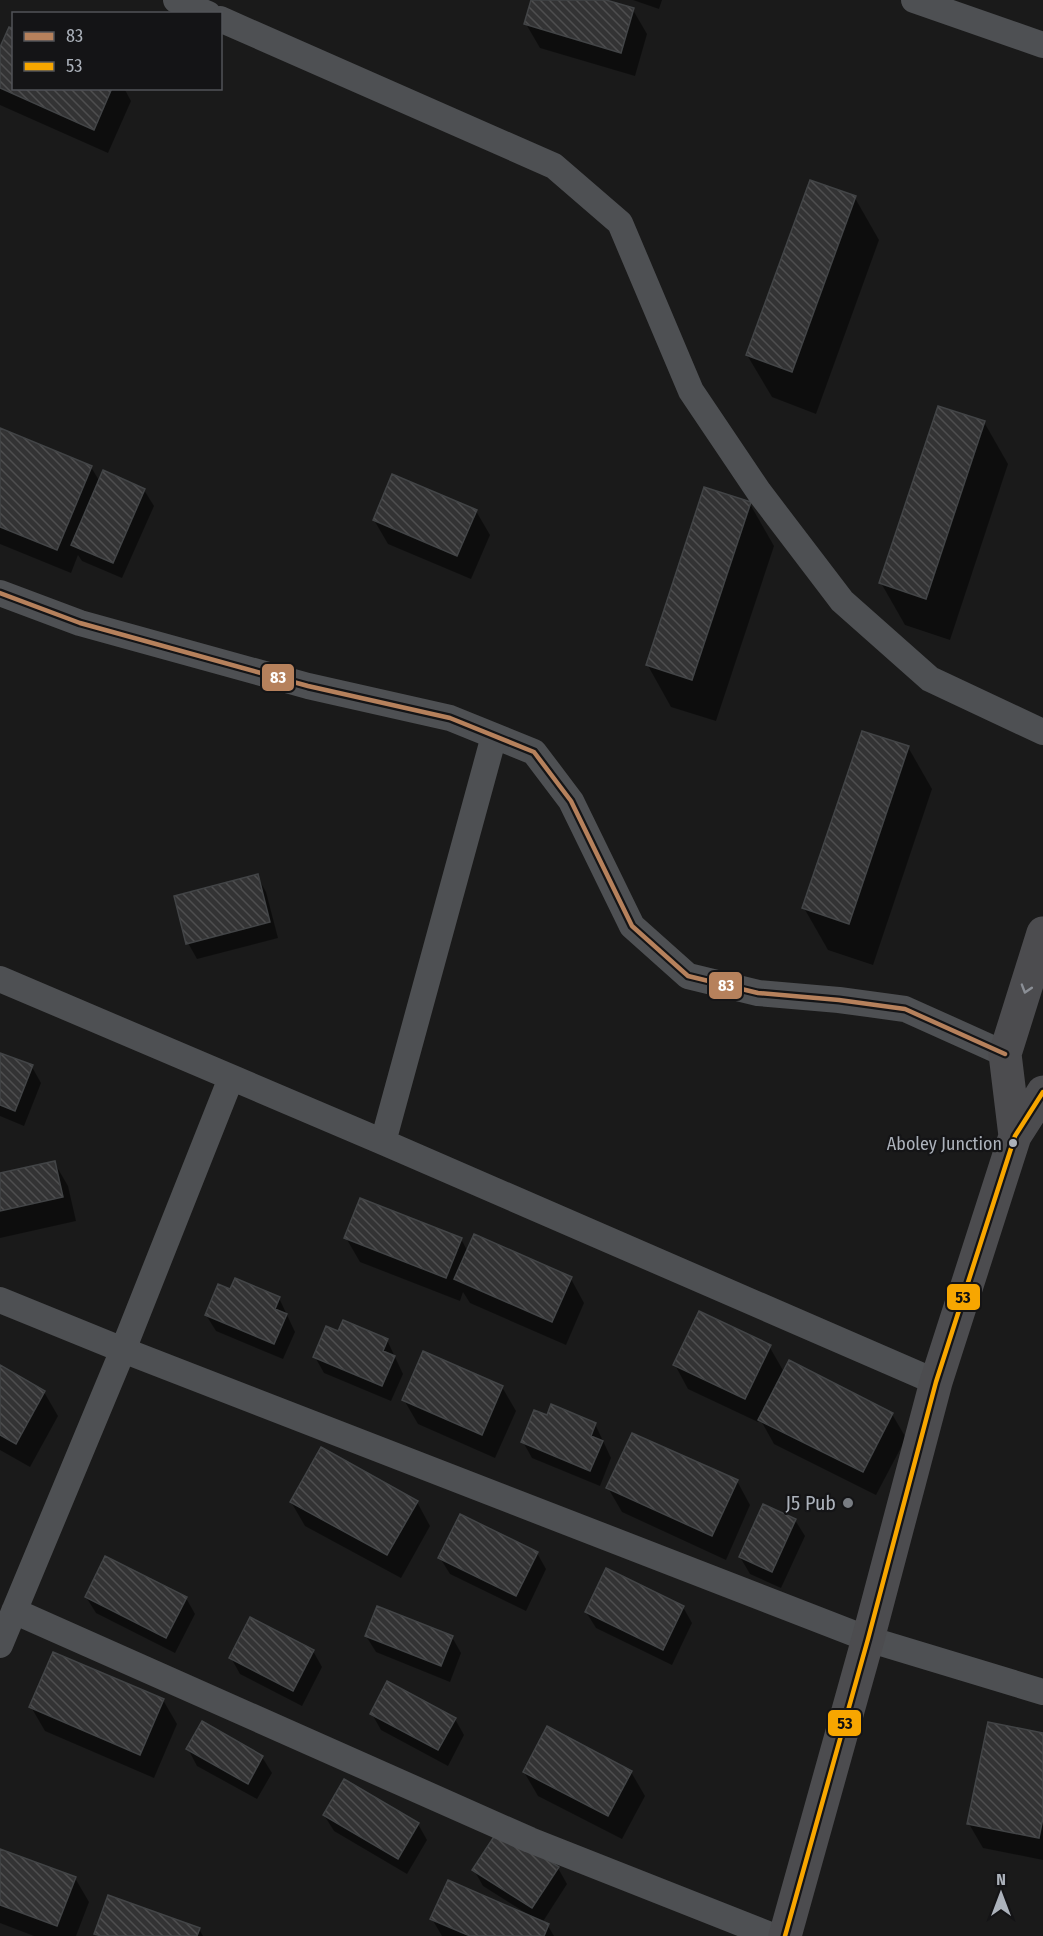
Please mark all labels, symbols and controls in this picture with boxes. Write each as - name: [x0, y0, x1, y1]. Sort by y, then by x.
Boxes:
- legend: [12, 12, 222, 90]
- text: 83: [66, 25, 83, 47]
- text: 53: [66, 55, 82, 77]
- line badge: 83: [261, 663, 295, 692]
- text: 83: [270, 668, 286, 687]
- line badge: 83: [708, 971, 743, 1000]
- text: 83: [718, 976, 734, 995]
- one-way arrow: [1020, 983, 1033, 994]
- place label: Aboley Junction: [887, 1133, 1002, 1155]
- marker: Aboley Junction: [1007, 1137, 1019, 1149]
- line badge: 53: [946, 1283, 981, 1311]
- text: 53: [955, 1288, 971, 1307]
- place label: J5 Pub: [786, 1491, 836, 1515]
- marker: J5 Pub: [841, 1496, 855, 1510]
- line badge: 53: [827, 1709, 862, 1737]
- text: 53: [837, 1714, 853, 1733]
- north arrow: [971, 1864, 1031, 1924]
- text: N: [996, 1870, 1006, 1889]

